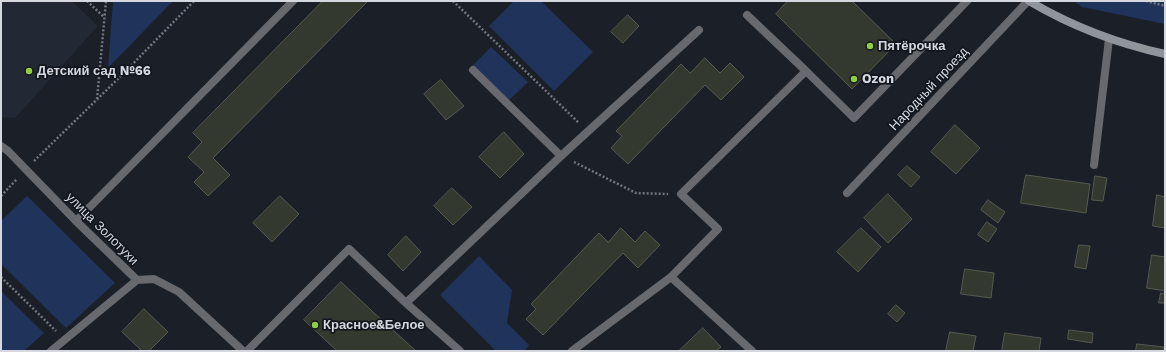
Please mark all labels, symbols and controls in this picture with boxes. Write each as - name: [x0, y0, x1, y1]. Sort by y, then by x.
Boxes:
- place label: Пятёрочка: [878, 38, 945, 54]
- marker: Пятёрочка: [865, 41, 875, 51]
- street label: Народный проезд: [886, 44, 972, 134]
- place label: Детский сад №66: [37, 63, 151, 79]
- marker: Детский сад №66: [24, 66, 34, 76]
- place label: Ozon: [862, 71, 894, 87]
- marker: Ozon: [849, 74, 859, 84]
- street label: улица Золотухи: [63, 190, 141, 268]
- place label: Красное&Белое: [323, 317, 425, 333]
- marker: Красное&Белое: [310, 320, 320, 330]

